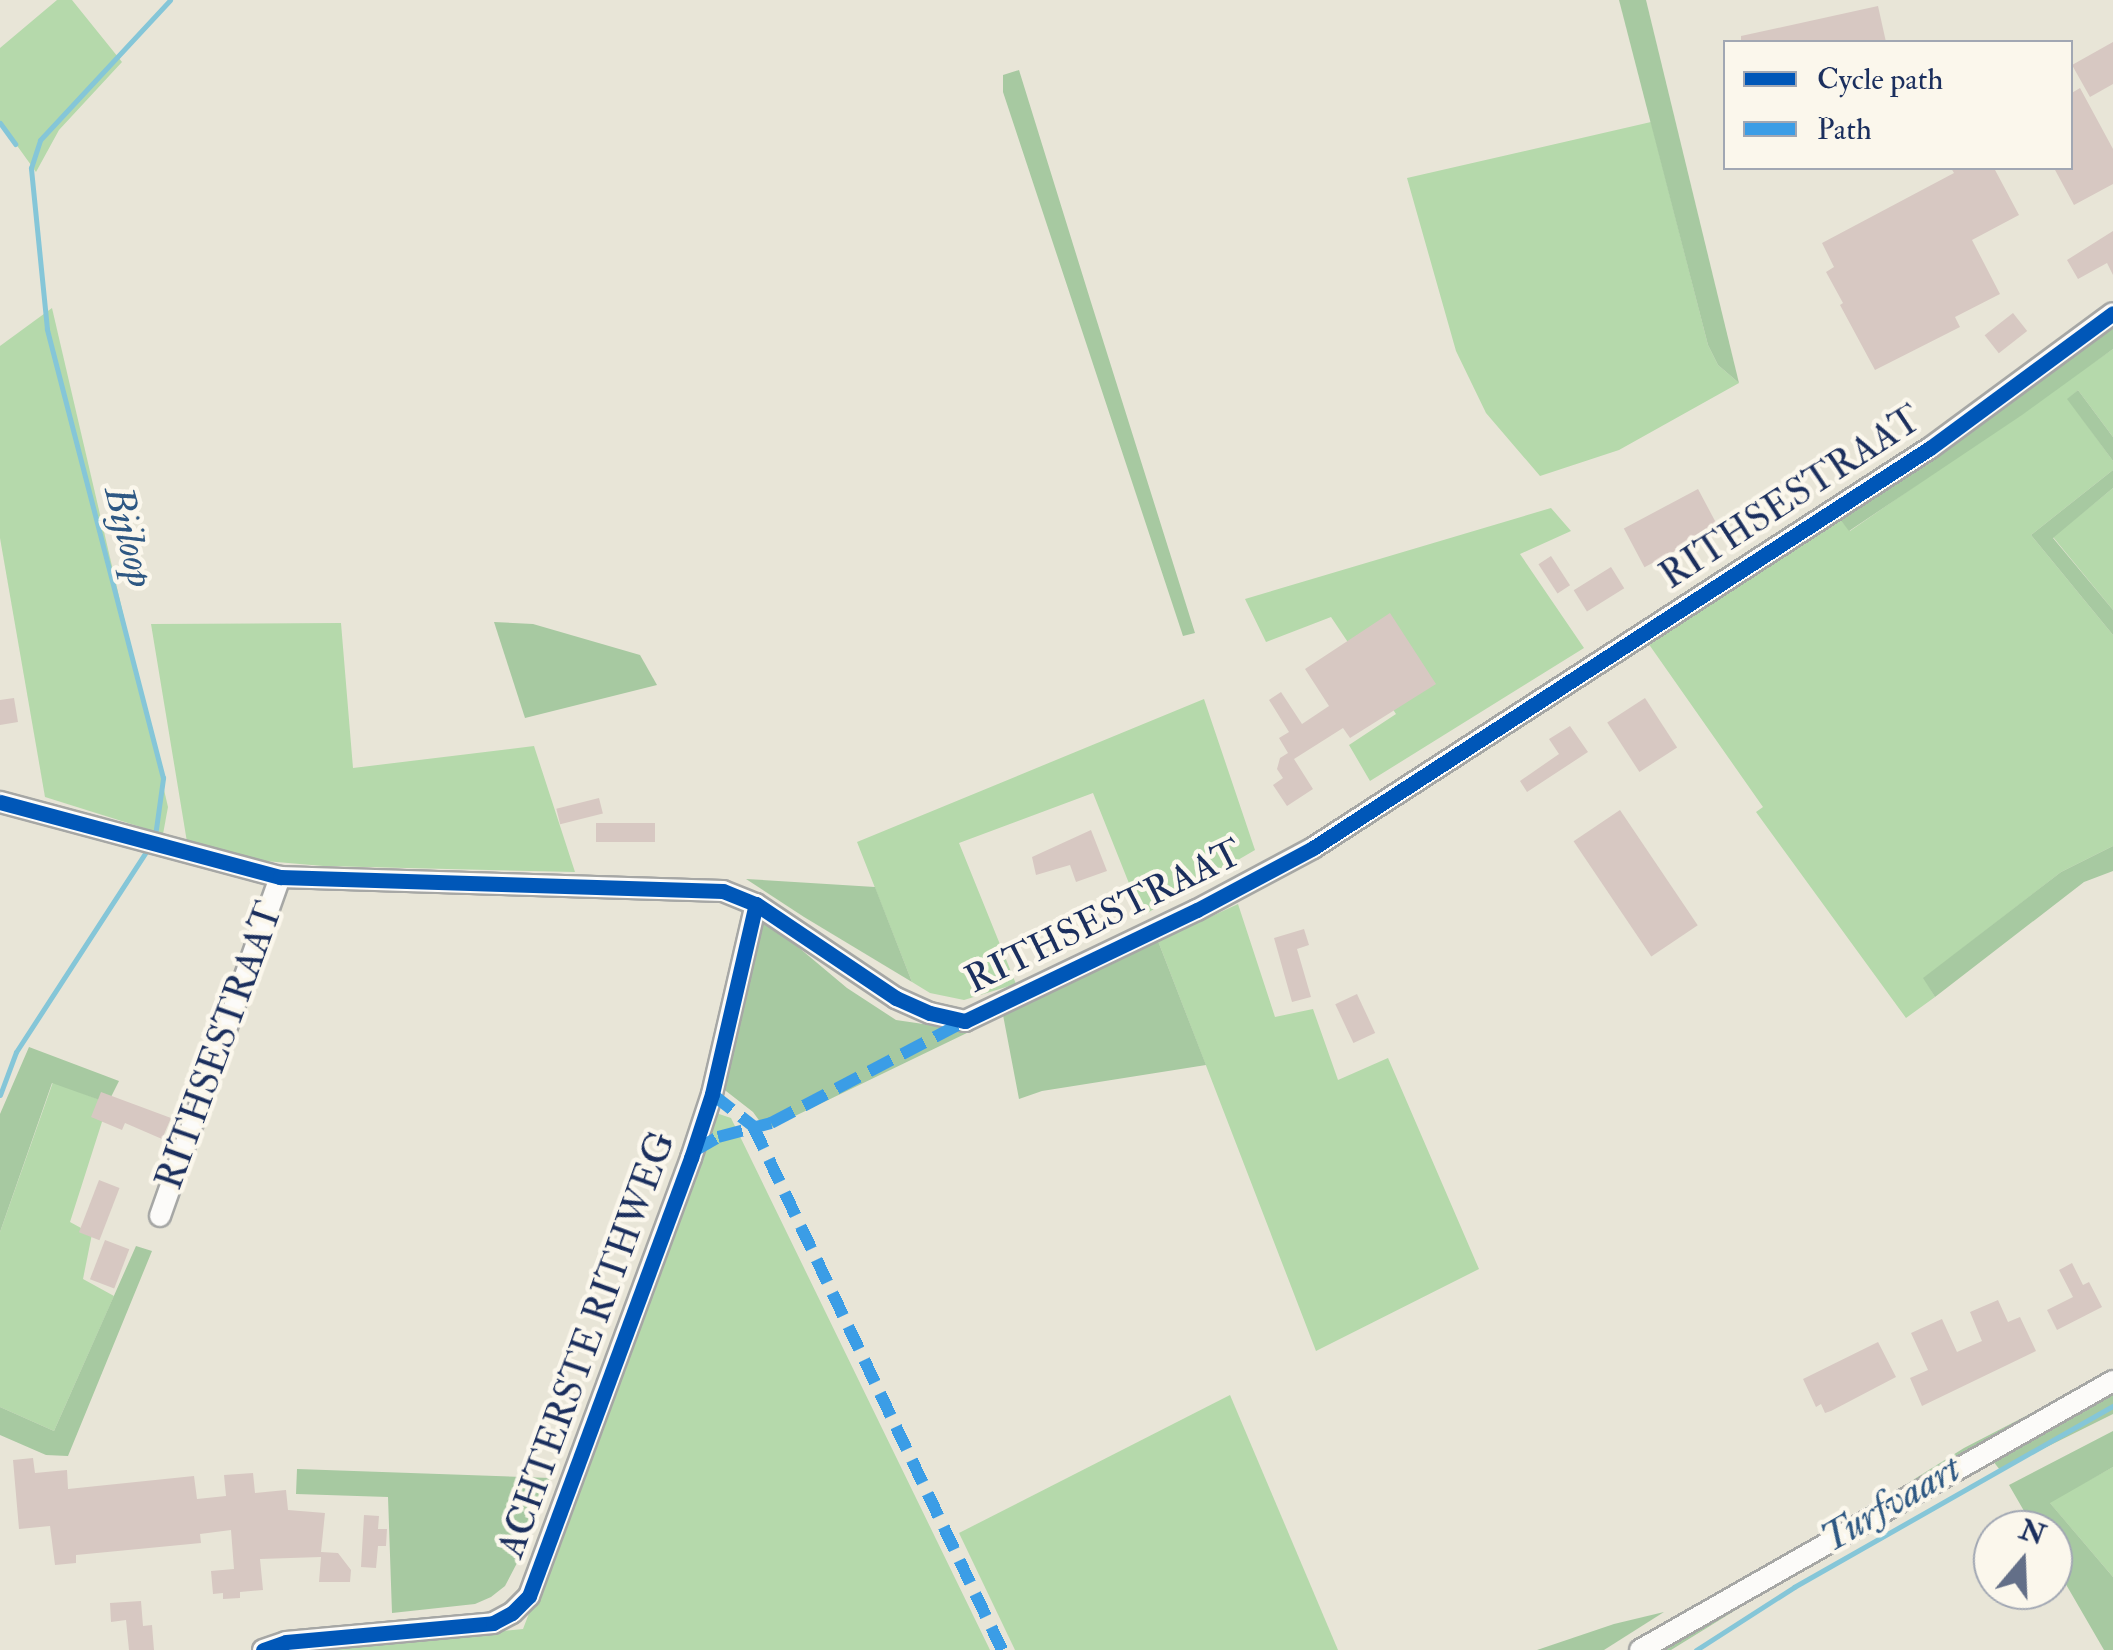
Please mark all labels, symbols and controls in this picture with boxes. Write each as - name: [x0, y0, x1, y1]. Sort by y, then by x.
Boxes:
- legend: [1723, 40, 2073, 170]
- text: Cycle path: [1817, 61, 1943, 98]
- text: Path: [1817, 111, 1872, 148]
- street label: RITHSESTRAAT: [1652, 397, 1930, 599]
- water label: Bijloop: [93, 481, 165, 593]
- street label: RITHSESTRAAT: [958, 830, 1250, 1004]
- street label: RITHSESTRAAT: [147, 896, 293, 1196]
- street label: ACHTERSTE RITHWEG: [489, 1126, 685, 1564]
- water label: Turfvaart: [1813, 1445, 1969, 1563]
- north arrow: [1973, 1510, 2073, 1610]
- text: N: [2015, 1512, 2050, 1554]

